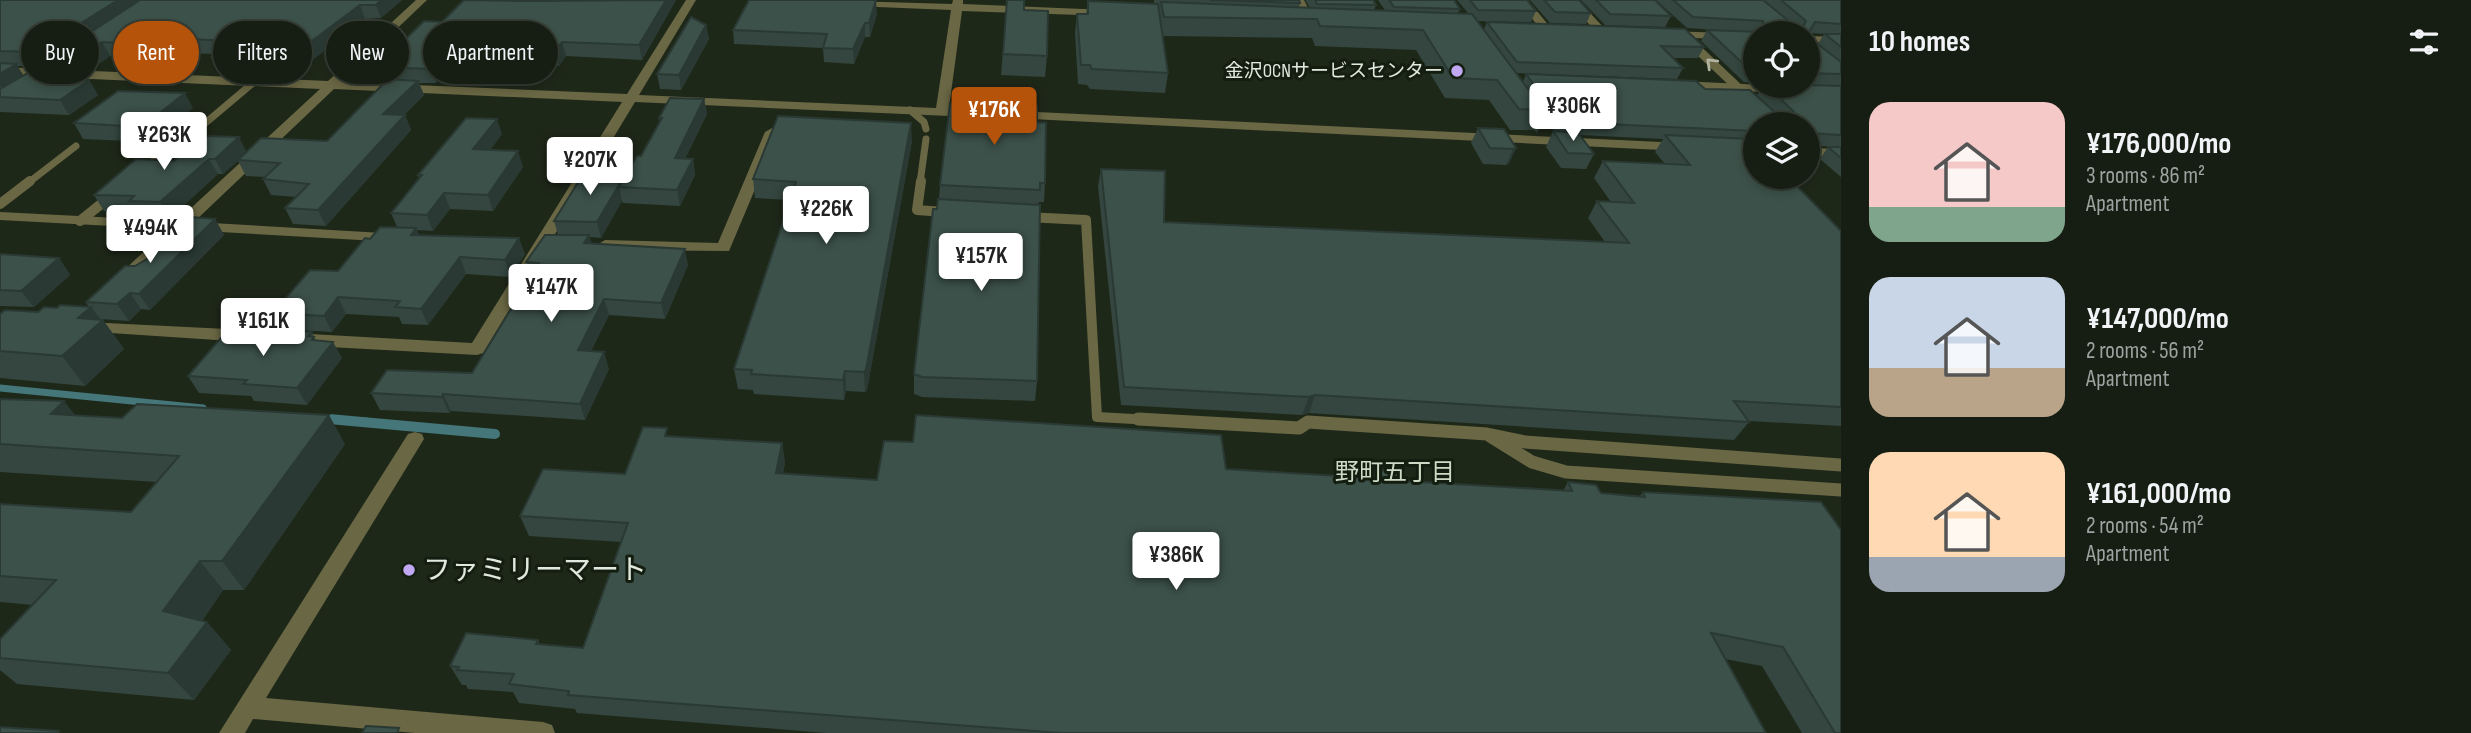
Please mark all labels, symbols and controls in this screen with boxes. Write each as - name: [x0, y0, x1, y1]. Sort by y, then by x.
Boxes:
- chip: Buy: [21, 21, 99, 84]
- chip: Rent: [113, 21, 199, 84]
- chip: Filters: [213, 21, 312, 84]
- chip: New: [326, 21, 409, 84]
- chip: Apartment: [423, 21, 558, 84]
- map controls: [1743, 21, 1820, 189]
- button: locate: [1743, 21, 1820, 98]
- icon: filters: [2405, 23, 2443, 61]
- text: 10 homes: [1869, 24, 1970, 60]
- one-way arrow: [1707, 58, 1720, 71]
- place label: 金沢OCNサービスセンター: [1225, 60, 1443, 83]
- marker: 金沢OCNサービスセンター: [1449, 63, 1465, 79]
- pin: ¥306K: [1524, 83, 1622, 143]
- pin: ¥176K: [945, 88, 1043, 147]
- text: ¥306K: [1545, 92, 1601, 120]
- text: ¥176K: [968, 96, 1020, 124]
- button: layers: [1743, 112, 1820, 189]
- pin: ¥263K: [115, 113, 213, 172]
- text: ¥263K: [137, 121, 191, 149]
- text: ¥176,000/mo: [2086, 126, 2231, 162]
- icon: home: [1925, 130, 2009, 214]
- pin: ¥207K: [541, 138, 639, 197]
- text: ¥207K: [563, 146, 617, 174]
- text: 3 rooms · 86 m²: [2086, 162, 2205, 190]
- pin: ¥226K: [777, 187, 875, 246]
- text: Apartment: [2086, 190, 2170, 218]
- text: ¥226K: [799, 195, 853, 223]
- pin: ¥494K: [101, 205, 199, 265]
- text: ¥494K: [122, 214, 178, 242]
- pin: ¥157K: [932, 233, 1030, 293]
- text: ¥157K: [955, 242, 1007, 270]
- pin: ¥147K: [502, 264, 600, 324]
- text: ¥147K: [525, 273, 577, 301]
- pin: ¥161K: [214, 298, 312, 358]
- text: ¥147,000/mo: [2086, 301, 2229, 337]
- icon: home: [1925, 305, 2009, 389]
- text: ¥161K: [237, 307, 289, 335]
- text: 2 rooms · 56 m²: [2086, 337, 2204, 365]
- text: Apartment: [2086, 365, 2170, 393]
- district label: 野町五丁目: [1335, 458, 1455, 487]
- text: ¥161,000/mo: [2086, 476, 2231, 512]
- icon: home: [1925, 480, 2009, 564]
- text: 2 rooms · 54 m²: [2086, 512, 2204, 540]
- pin: ¥386K: [1127, 532, 1225, 592]
- text: Apartment: [2086, 540, 2170, 568]
- text: ¥386K: [1148, 541, 1204, 569]
- place label: ファミリーマート: [423, 554, 647, 587]
- marker: ファミリーマート: [401, 562, 417, 578]

